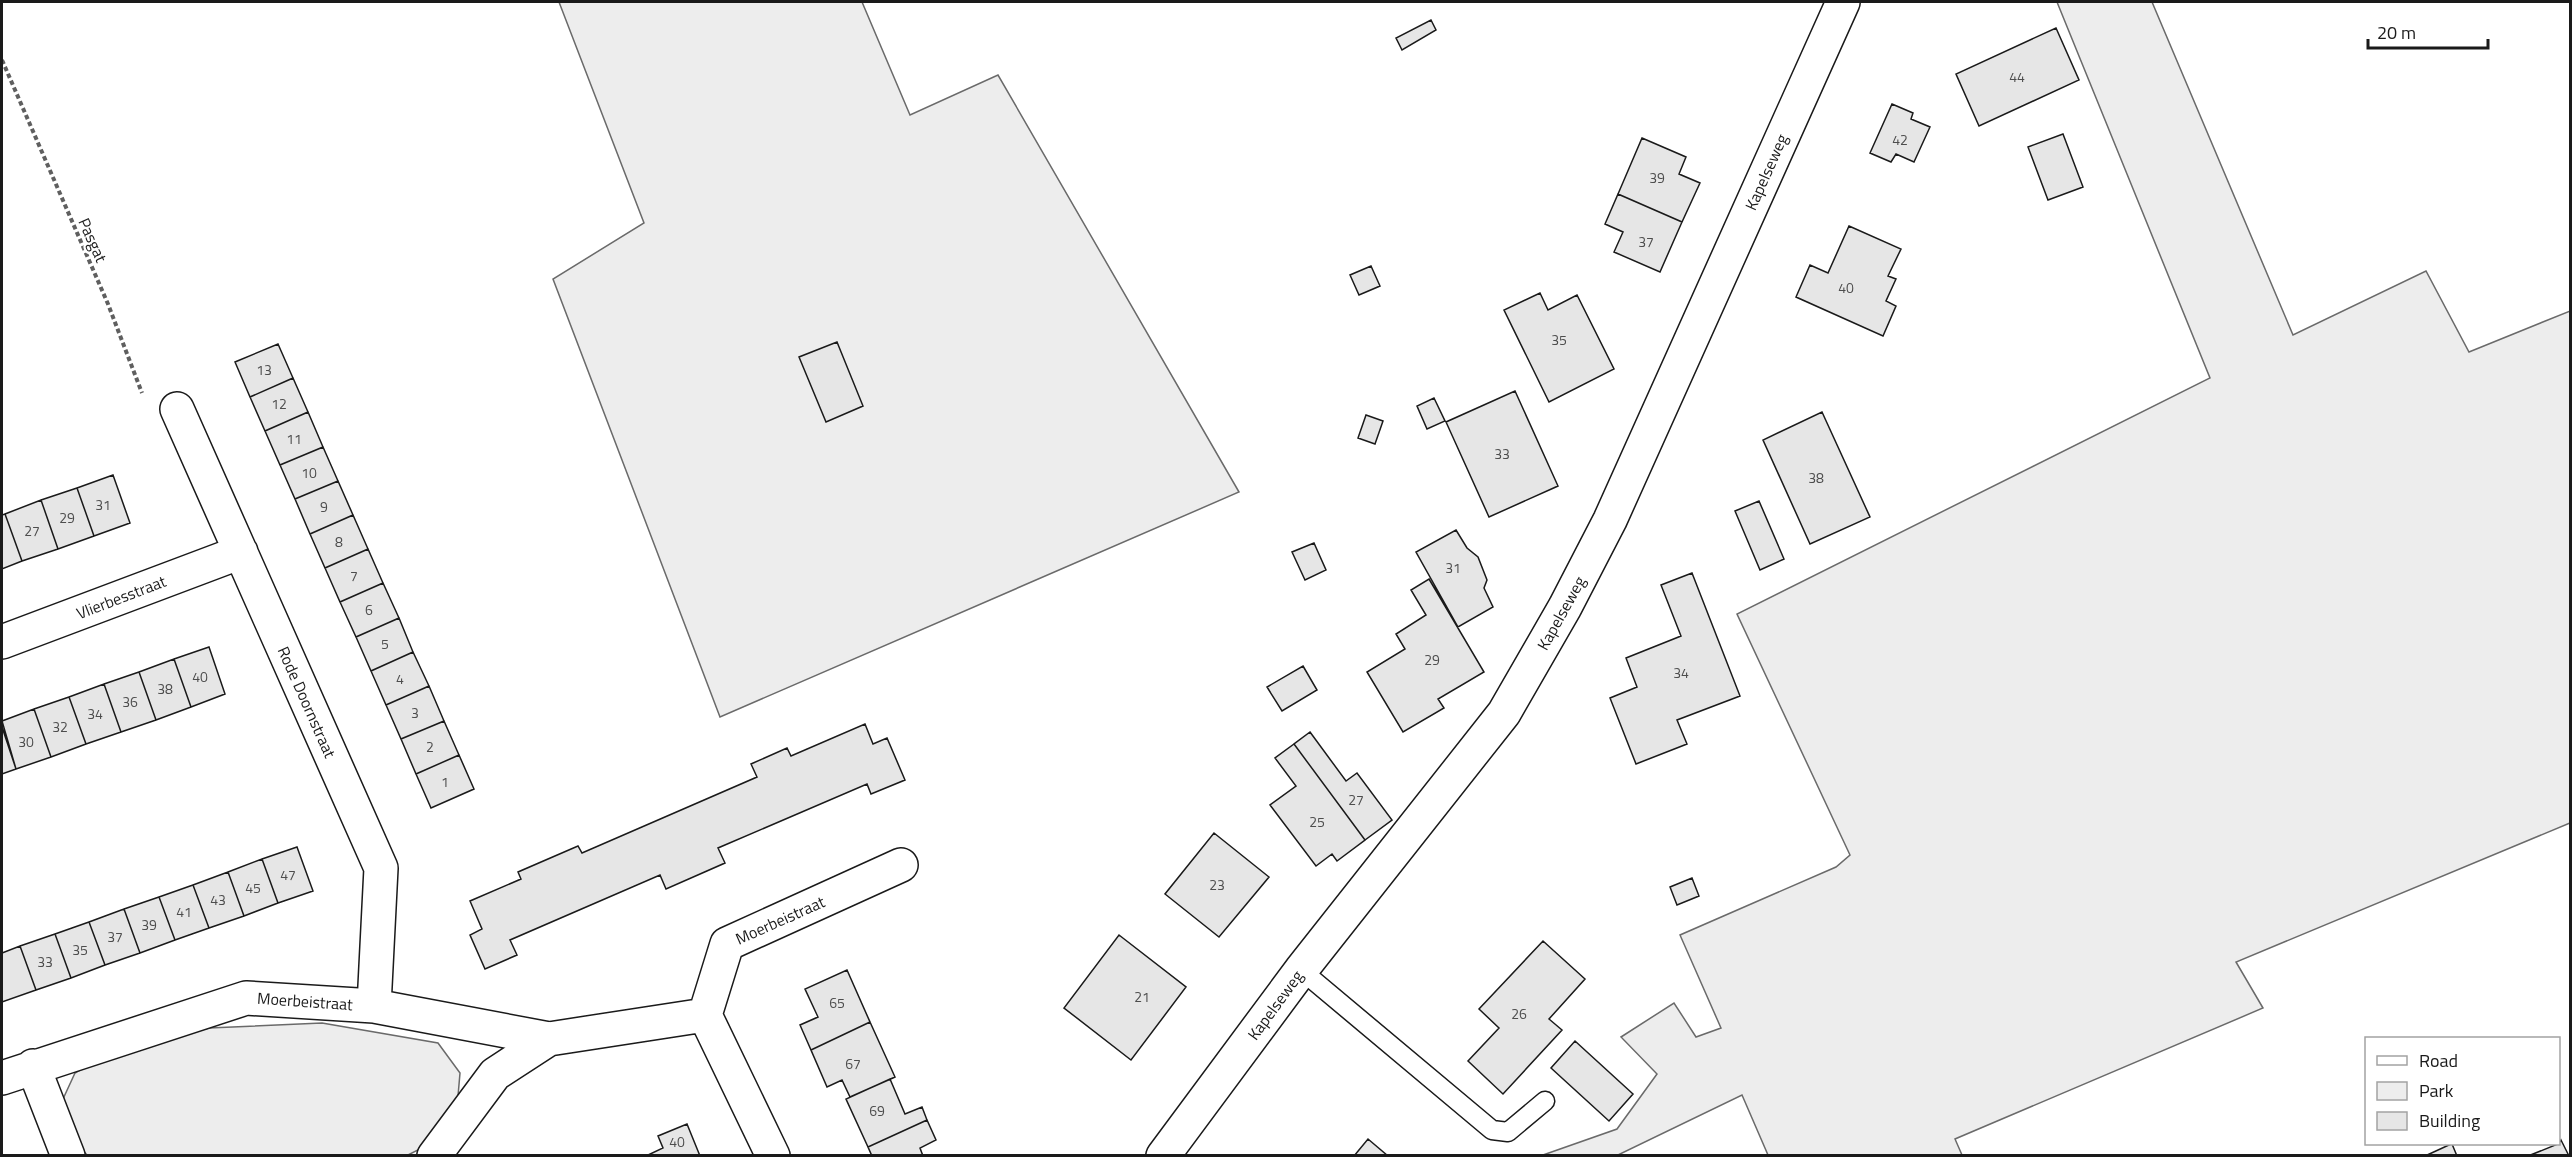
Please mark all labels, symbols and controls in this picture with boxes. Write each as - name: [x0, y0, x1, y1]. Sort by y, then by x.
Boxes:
- scale bar: [2368, 12, 2488, 50]
- text: 20 m: [2377, 19, 2416, 46]
- house number: 44: [2009, 66, 2025, 87]
- house number: 42: [1892, 129, 1908, 150]
- street label: Kapelseweg: [1739, 130, 1793, 214]
- house number: 39: [1649, 167, 1665, 188]
- street label: Pasgat: [73, 214, 114, 267]
- house number: 37: [1638, 231, 1654, 252]
- house number: 40: [1838, 277, 1854, 298]
- house number: 35: [1551, 329, 1567, 350]
- house number: 13: [256, 359, 272, 380]
- house number: 12: [271, 393, 287, 414]
- house number: 11: [286, 428, 302, 449]
- house number: 33: [1494, 443, 1510, 464]
- house number: 10: [301, 462, 317, 483]
- house number: 38: [1808, 467, 1824, 488]
- house number: 31: [95, 494, 111, 515]
- house number: 9: [320, 496, 328, 517]
- house number: 29: [59, 507, 75, 528]
- house number: 27: [24, 520, 40, 541]
- house number: 8: [335, 531, 343, 552]
- house number: 31: [1445, 557, 1461, 578]
- house number: 7: [350, 565, 358, 586]
- street label: Vlierbesstraat: [73, 569, 170, 625]
- street label: Kapelseweg: [1531, 572, 1591, 654]
- house number: 6: [365, 599, 373, 620]
- house number: 5: [381, 633, 389, 654]
- street label: Rode Doornstraat: [272, 642, 342, 762]
- house number: 29: [1424, 649, 1440, 670]
- house number: 34: [1673, 662, 1689, 683]
- house number: 40: [192, 666, 208, 687]
- house number: 4: [396, 668, 404, 689]
- house number: 38: [157, 678, 173, 699]
- house number: 36: [122, 691, 138, 712]
- house number: 3: [411, 702, 419, 723]
- house number: 34: [87, 703, 103, 724]
- house number: 32: [52, 716, 68, 737]
- house number: 30: [18, 731, 34, 752]
- house number: 2: [426, 736, 434, 757]
- house number: 1: [441, 771, 449, 792]
- house number: 27: [1348, 789, 1364, 810]
- house number: 25: [1309, 811, 1325, 832]
- house number: 47: [280, 864, 296, 885]
- house number: 23: [1209, 874, 1225, 895]
- house number: 45: [245, 877, 261, 898]
- house number: 43: [210, 889, 226, 910]
- street label: Moerbeistraat: [731, 889, 829, 950]
- house number: 41: [176, 901, 192, 922]
- house number: 39: [141, 914, 157, 935]
- house number: 37: [107, 926, 123, 947]
- house number: 35: [72, 939, 88, 960]
- house number: 33: [37, 951, 53, 972]
- street label: Kapelseweg: [1241, 965, 1309, 1045]
- street label: Moerbeistraat: [256, 986, 354, 1016]
- house number: 21: [1134, 986, 1150, 1007]
- house number: 65: [829, 992, 845, 1013]
- house number: 26: [1511, 1003, 1527, 1024]
- legend: [2365, 1037, 2560, 1145]
- text: Road: [2419, 1047, 2458, 1074]
- house number: 67: [845, 1053, 861, 1074]
- text: Park: [2419, 1077, 2454, 1104]
- house number: 69: [869, 1100, 885, 1121]
- text: Building: [2419, 1107, 2480, 1134]
- house number: 40: [669, 1131, 685, 1152]

